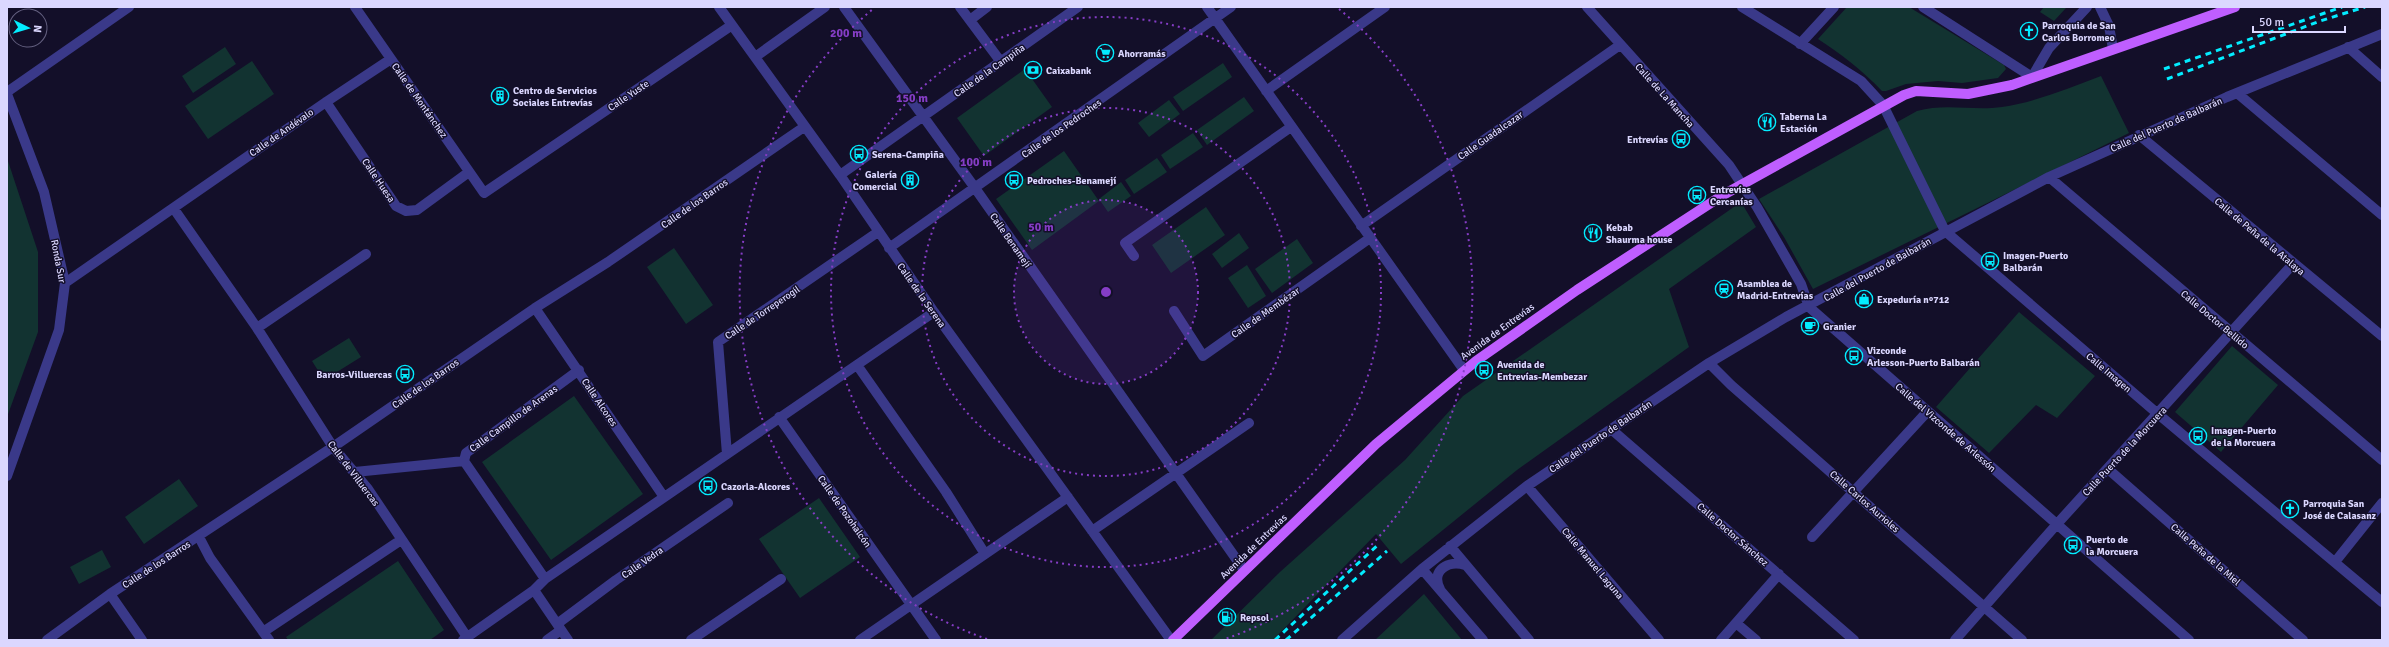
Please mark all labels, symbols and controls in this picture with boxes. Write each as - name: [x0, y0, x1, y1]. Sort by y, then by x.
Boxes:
- north arrow: [8, 8, 48, 48]
- scale bar: [2253, 8, 2345, 34]
- text: 50 m: [2259, 15, 2284, 30]
- place label: Parroquia de San Carlos Borromeo: [2042, 20, 2116, 44]
- church icon: Parroquia de San Carlos Borromeo: [2019, 21, 2039, 41]
- text: N: [31, 24, 44, 33]
- text: 200 m: [830, 26, 862, 41]
- street label: Calle de la Campiña: [952, 42, 1027, 100]
- supermarket icon: Ahorramás: [1095, 43, 1115, 63]
- place label: Ahorramás: [1118, 48, 1166, 60]
- bank icon: Caixabank: [1023, 60, 1043, 80]
- street label: Calle de Montánchez: [389, 61, 450, 141]
- street label: Calle de La Mancha: [1632, 61, 1696, 130]
- place label: Caixabank: [1046, 65, 1092, 77]
- street label: Calle Yuste: [606, 78, 651, 114]
- place label: Centro de Servicios Sociales Entrevías: [513, 85, 597, 109]
- building icon: Centro de Servicios Sociales Entrevías: [490, 86, 510, 106]
- text: 150 m: [896, 91, 928, 106]
- street label: Calle del Puerto de Balbarán: [2109, 95, 2224, 155]
- street label: Calle de los Pedroches: [1019, 96, 1104, 161]
- street label: Calle de Andévalo: [247, 106, 316, 159]
- street label: Calle Guadalcazar: [1456, 109, 1526, 163]
- place label: Taberna La Estación: [1780, 111, 1827, 135]
- restaurant icon: Taberna La Estación: [1757, 112, 1777, 132]
- bus stop icon: Entrevías: [1671, 129, 1691, 149]
- place label: Entrevías: [1627, 134, 1669, 146]
- bus stop icon: Serena-Campiña: [849, 144, 869, 164]
- place label: Serena-Campiña: [872, 149, 944, 161]
- text: 100 m: [960, 155, 992, 170]
- street label: Calle Huesa: [359, 156, 397, 205]
- place label: Galería Comercial: [853, 169, 897, 193]
- building icon: Galería Comercial: [900, 170, 920, 190]
- bus stop icon: Pedroches-Benamejí: [1004, 170, 1024, 190]
- place label: Pedroches-Benamejí: [1027, 175, 1116, 187]
- street label: Calle de los Barros: [659, 176, 731, 231]
- place label: Entrevías Cercanías: [1710, 184, 1753, 208]
- bus stop icon: Entrevías Cercanías: [1687, 185, 1707, 205]
- street label: Calle de Peña de la Atalaya: [2212, 195, 2307, 278]
- street label: Calle Benamejí: [987, 211, 1034, 270]
- text: 50 m: [1028, 220, 1054, 235]
- place label: Kebab Shaurma house: [1606, 222, 1673, 246]
- restaurant icon: Kebab Shaurma house: [1583, 223, 1603, 243]
- street label: Calle del Puerto de Balbarán: [1822, 235, 1933, 304]
- street label: Ronda Sur: [48, 239, 68, 284]
- place label: Imagen-Puerto Balbarán: [2003, 250, 2068, 274]
- bus stop icon: Imagen-Puerto Balbarán: [1980, 251, 2000, 271]
- street label: Calle de la Serena: [894, 261, 948, 330]
- place label: Asamblea de Madrid-Entrevías: [1737, 278, 1814, 302]
- station icon: Asamblea de Madrid-Entrevías: [1714, 279, 1734, 299]
- street label: Calle de Torreperogil: [723, 283, 802, 342]
- centre of rings: [1099, 285, 1113, 299]
- street label: Calle de Membézar: [1229, 285, 1302, 341]
- street label: Calle Doctor Bellido: [2178, 288, 2251, 352]
- shop icon: Expeduría nº712: [1854, 289, 1874, 309]
- place label: Expeduría nº712: [1877, 294, 1949, 306]
- street label: Avenida de Entrevías: [1458, 301, 1537, 363]
- cafe icon: Granier: [1800, 316, 1820, 336]
- place label: Granier: [1823, 321, 1856, 333]
- place label: Vizconde Arlesson-Puerto Balbarán: [1867, 345, 1980, 369]
- bus stop icon: Vizconde Arlesson-Puerto Balbarán: [1844, 346, 1864, 366]
- street label: Calle Imagen: [2083, 350, 2134, 395]
- street label: Calle de los Barros: [390, 356, 462, 411]
- place label: Avenida de Entrevías-Membezar: [1497, 359, 1587, 383]
- bus stop icon: Avenida de Entrevías-Membezar: [1474, 360, 1494, 380]
- bus stop icon: Barros-Villuercas: [395, 364, 415, 384]
- place label: Barros-Villuercas: [316, 369, 393, 381]
- street label: Calle Alcores: [579, 376, 620, 429]
- street label: Calle del Vizconde de Arlessón: [1893, 381, 1998, 475]
- street label: Calle Campillo de Arenas: [467, 382, 560, 455]
- street label: Calle del Puerto de Balbarán: [1547, 398, 1654, 476]
- street label: Calle Puerto de la Morcuera: [2080, 404, 2169, 499]
- place label: Imagen-Puerto de la Morcuera: [2211, 425, 2276, 449]
- bus stop icon: Imagen-Puerto de la Morcuera: [2188, 426, 2208, 446]
- street label: Calle de Villuercas: [325, 439, 382, 509]
- street label: Calle Carlos Aurioles: [1827, 468, 1902, 536]
- street label: Calle de Pozohalcón: [815, 473, 873, 550]
- bus stop icon: Cazorla-Alcores: [698, 476, 718, 496]
- place label: Cazorla-Alcores: [721, 481, 791, 493]
- place label: Parroquia San José de Calasanz: [2303, 498, 2377, 522]
- church icon: Parroquia San José de Calasanz: [2280, 499, 2300, 519]
- street label: Calle Doctor Sánchez: [1694, 501, 1771, 569]
- street label: Avenida de Entrevías: [1218, 511, 1290, 582]
- street label: Calle Peña de la Miel: [2168, 521, 2243, 588]
- street label: Calle Manuel Laguna: [1559, 525, 1626, 602]
- place label: Puerto de la Morcuera: [2086, 534, 2138, 558]
- bus stop icon: Puerto de la Morcuera: [2063, 535, 2083, 555]
- street label: Calle de los Barros: [120, 538, 193, 591]
- street label: Calle Vedra: [619, 544, 666, 582]
- fuel station icon: Repsol: [1217, 607, 1237, 627]
- place label: Repsol: [1240, 612, 1269, 624]

